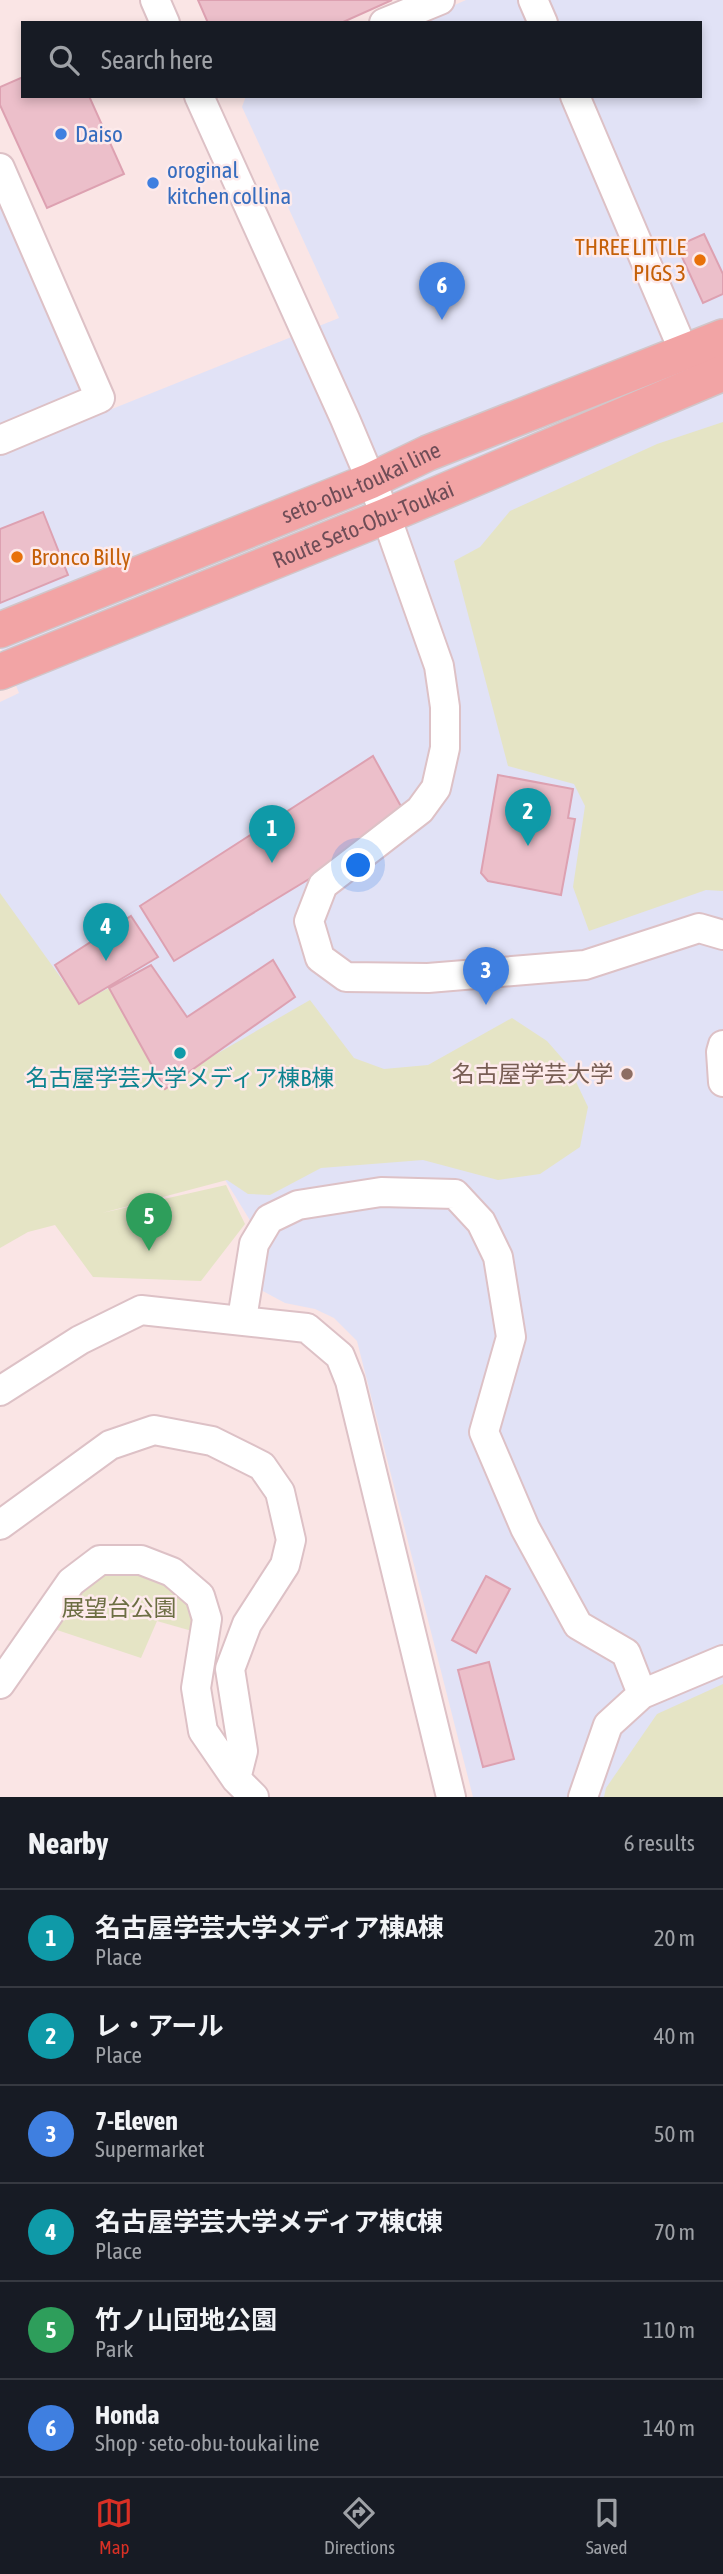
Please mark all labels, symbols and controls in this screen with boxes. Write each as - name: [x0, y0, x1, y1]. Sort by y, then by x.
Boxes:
- search box: [21, 21, 702, 98]
- icon: search: [45, 41, 83, 79]
- text: Search here: [101, 45, 213, 75]
- place label: Daiso: [75, 121, 123, 147]
- marker: Daiso: [53, 126, 69, 142]
- place label: oroginal kitchen collina: [167, 157, 291, 209]
- marker: oroginal kitchen collina: [145, 175, 161, 191]
- place label: THREE LITTLE PIGS 3: [575, 234, 686, 286]
- marker: THREE LITTLE PIGS 3: [692, 252, 708, 268]
- pin: 6: [419, 262, 465, 320]
- street label: seto-obu-toukai line: [278, 436, 444, 528]
- street label: Route Seto-Obu-Toukai: [269, 476, 458, 573]
- place label: Bronco Billy: [31, 544, 131, 570]
- marker: Bronco Billy: [9, 549, 25, 565]
- pin: 2: [505, 788, 551, 846]
- pin: 1: [249, 805, 295, 863]
- your location: [341, 848, 375, 882]
- pin: 4: [83, 903, 129, 961]
- pin: 3: [463, 947, 509, 1005]
- marker: 名古屋学芸大学メディア棟B棟: [172, 1045, 188, 1061]
- place label: 名古屋学芸大学: [452, 1061, 613, 1087]
- place label: 名古屋学芸大学メディア棟B棟: [26, 1065, 334, 1091]
- marker: 名古屋学芸大学: [619, 1066, 635, 1082]
- pin: 5: [126, 1193, 172, 1251]
- park label: 展望台公園: [62, 1595, 177, 1621]
- text: Nearby: [28, 1826, 108, 1860]
- text: 6 results: [624, 1830, 695, 1856]
- text: 名古屋学芸大学メディア棟A棟: [95, 1913, 444, 1943]
- text: 1: [46, 1925, 56, 1951]
- text: 20 m: [654, 1925, 695, 1951]
- text: Place: [95, 1944, 142, 1970]
- text: レ・アール: [95, 2011, 223, 2041]
- text: 2: [46, 2023, 56, 2049]
- text: 40 m: [654, 2023, 695, 2049]
- text: Place: [95, 2042, 142, 2068]
- text: 7-Eleven: [95, 2106, 178, 2136]
- text: 3: [46, 2121, 56, 2147]
- text: 50 m: [654, 2121, 695, 2147]
- text: Supermarket: [95, 2136, 205, 2162]
- text: 名古屋学芸大学メディア棟C棟: [95, 2207, 443, 2237]
- text: 4: [46, 2219, 56, 2245]
- text: 70 m: [654, 2219, 695, 2245]
- text: Place: [95, 2238, 142, 2264]
- text: 竹ノ山団地公園: [95, 2305, 277, 2335]
- text: 5: [46, 2317, 56, 2343]
- text: 110 m: [643, 2317, 695, 2343]
- text: Park: [95, 2336, 133, 2362]
- text: Honda: [95, 2400, 159, 2430]
- text: 6: [46, 2415, 56, 2441]
- text: 140 m: [643, 2415, 695, 2441]
- text: Shop · seto-obu-toukai line: [95, 2430, 319, 2456]
- tab: Map: [95, 2494, 133, 2558]
- tab: Directions: [324, 2494, 395, 2558]
- tab: Saved: [586, 2494, 628, 2558]

